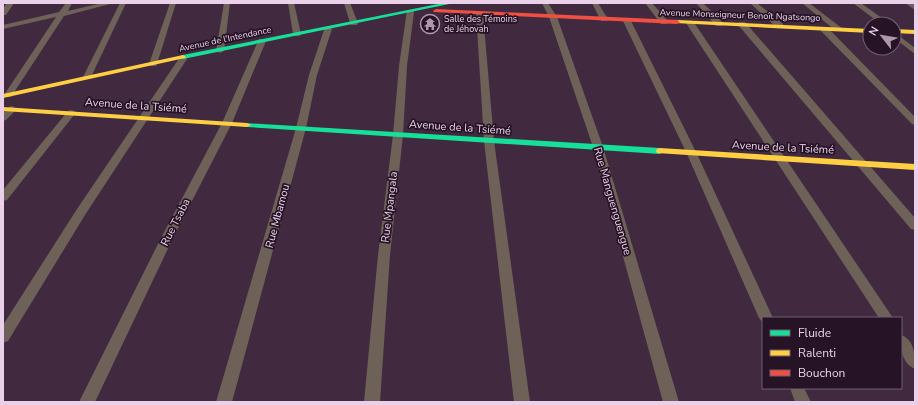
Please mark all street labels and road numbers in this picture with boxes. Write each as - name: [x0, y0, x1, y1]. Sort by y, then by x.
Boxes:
- street label: Avenue Monseigneur Benoît Ngatsongo: [659, 6, 821, 24]
- street label: Avenue de l'Intendance: [178, 23, 272, 55]
- street label: Avenue de la Tsiémé: [85, 94, 188, 117]
- street label: Avenue de la Tsiémé: [409, 116, 512, 139]
- street label: Avenue de la Tsiémé: [732, 137, 834, 158]
- street label: Rue Manguenguengue: [590, 145, 635, 257]
- street label: Rue Mpangala: [378, 171, 401, 243]
- street label: Rue Mbamou: [262, 183, 293, 250]
- street label: Rue Tsaba: [157, 196, 194, 249]

